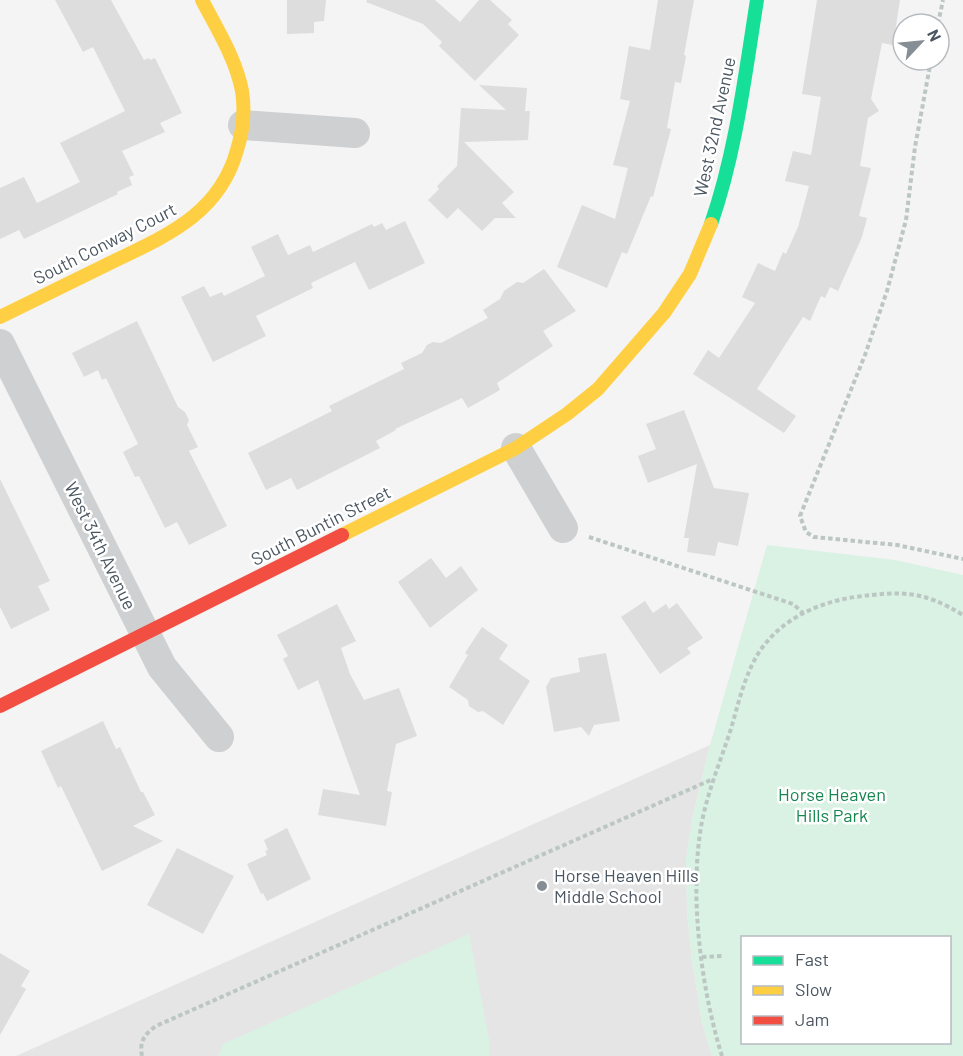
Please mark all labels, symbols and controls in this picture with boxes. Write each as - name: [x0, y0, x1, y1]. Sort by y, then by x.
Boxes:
- north arrow: [891, 12, 951, 72]
- text: N: [924, 26, 946, 44]
- street label: West 32nd Avenue: [688, 55, 740, 199]
- street label: South Conway Court: [29, 198, 180, 289]
- street label: West 34th Avenue: [60, 478, 141, 613]
- street label: South Buntin Street: [247, 480, 394, 570]
- park label: Horse Heaven Hills Park: [778, 783, 886, 826]
- place label: Horse Heaven Hills Middle School: [554, 864, 699, 907]
- marker: Horse Heaven Hills Middle School: [535, 879, 549, 893]
- legend: [741, 936, 951, 1044]
- text: Fast: [795, 948, 829, 970]
- text: Slow: [795, 978, 832, 1000]
- text: Jam: [795, 1008, 829, 1030]

